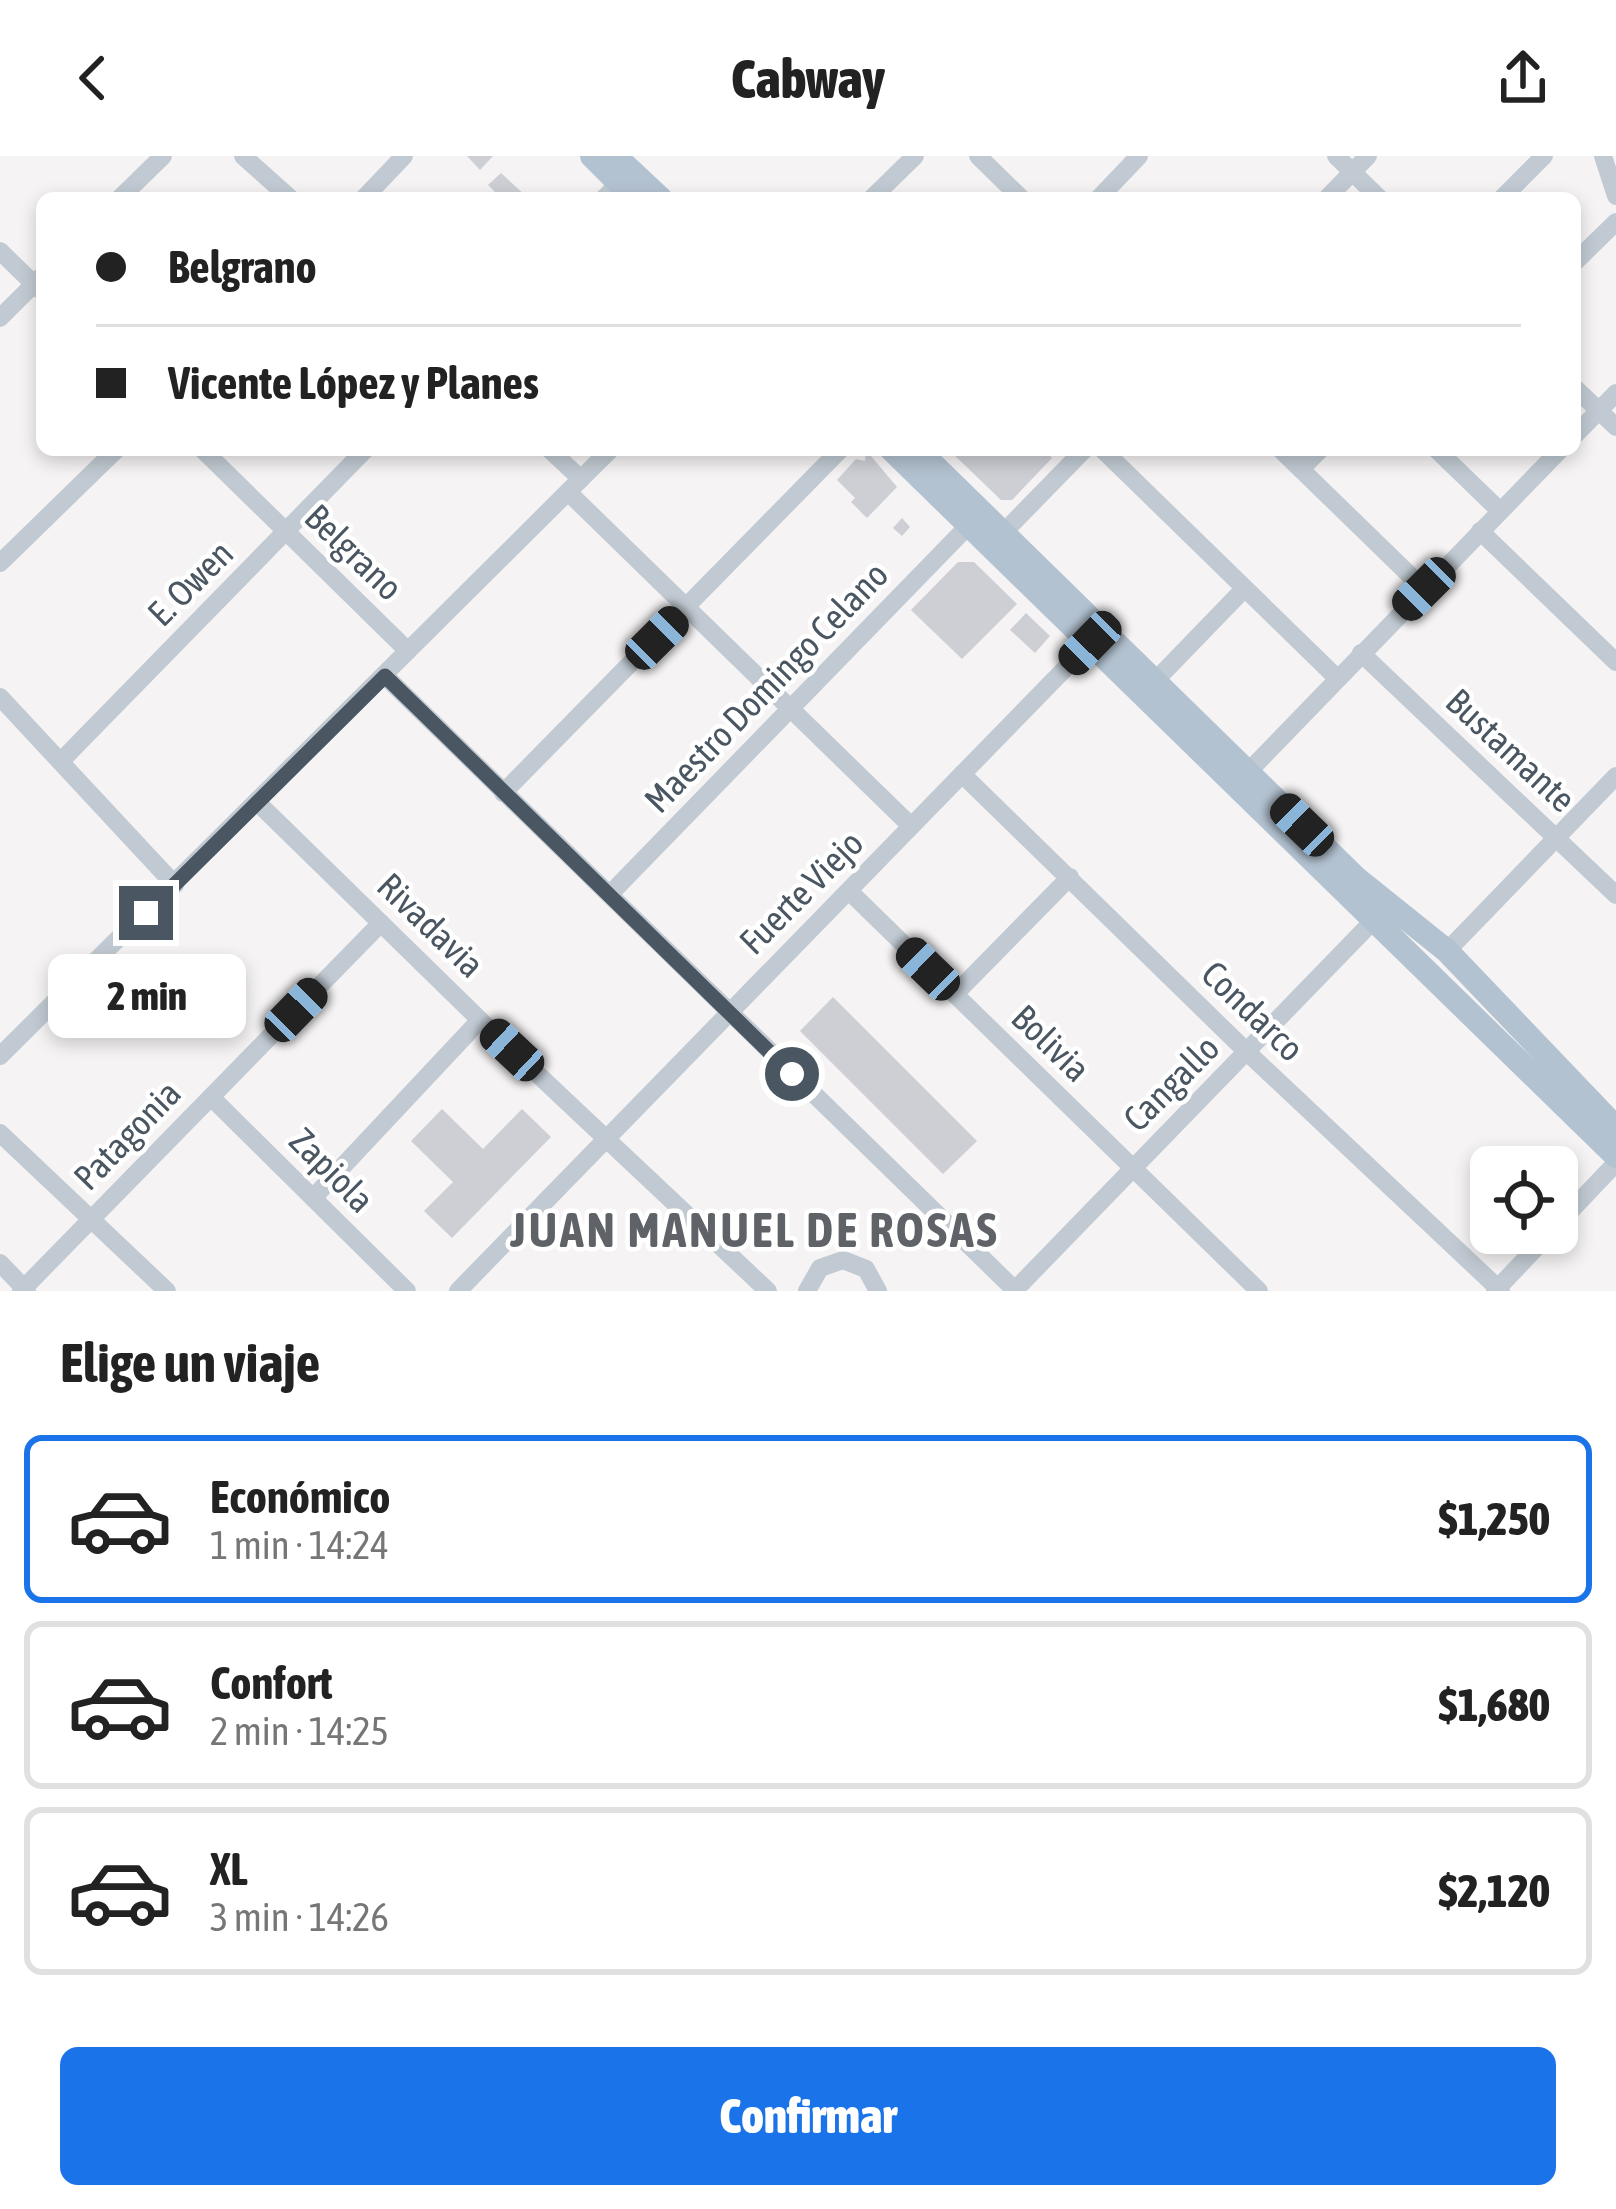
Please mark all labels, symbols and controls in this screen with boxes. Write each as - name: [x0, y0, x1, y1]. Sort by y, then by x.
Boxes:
- icon: back: [60, 45, 126, 111]
- icon: share: [1490, 45, 1556, 111]
- text: Cabway: [731, 48, 885, 109]
- text: Belgrano: [168, 241, 317, 293]
- text: Vicente López y Planes: [168, 357, 539, 409]
- street label: Belgrano: [297, 496, 411, 608]
- street label: E. Owen: [139, 532, 241, 634]
- car: [1386, 551, 1462, 627]
- street label: Maestro Domingo Celano: [636, 553, 896, 821]
- car: [619, 600, 695, 676]
- car: [1052, 605, 1128, 681]
- street label: Bustamante: [1438, 680, 1584, 820]
- car: [1264, 787, 1340, 863]
- street label: Fuerte Viejo: [731, 822, 871, 962]
- street label: Rivadavia: [369, 864, 493, 986]
- route end: [119, 886, 173, 940]
- car: [890, 931, 966, 1007]
- street label: Condarco: [1193, 952, 1313, 1070]
- callout: 2 min: [47, 955, 245, 1039]
- car: [258, 972, 334, 1048]
- text: 2 min: [107, 974, 187, 1018]
- street label: Bolivia: [1003, 996, 1099, 1090]
- car: [473, 1012, 551, 1088]
- street label: Cangallo: [1115, 1027, 1227, 1139]
- route start: [765, 1047, 819, 1101]
- street label: Patagonia: [65, 1072, 189, 1198]
- street label: Zapiola: [281, 1119, 383, 1221]
- map controls: [1470, 1146, 1578, 1254]
- button: locate: [1470, 1146, 1578, 1254]
- district label: JUAN MANUEL DE ROSAS: [509, 1202, 1000, 1257]
- text: Elige un viaje: [60, 1332, 320, 1393]
- icon: car: [66, 1465, 174, 1573]
- text: Económico: [210, 1471, 391, 1523]
- text: $1,250: [1438, 1493, 1550, 1545]
- text: 1 min · 14:24: [210, 1523, 389, 1567]
- icon: car: [66, 1651, 174, 1759]
- text: Confort: [210, 1657, 333, 1709]
- text: $1,680: [1438, 1679, 1550, 1731]
- text: 2 min · 14:25: [210, 1709, 389, 1753]
- icon: car: [66, 1837, 174, 1945]
- text: XL: [210, 1843, 248, 1895]
- text: $2,120: [1438, 1865, 1550, 1917]
- text: 3 min · 14:26: [210, 1895, 389, 1939]
- button: Confirmar: [60, 2047, 1556, 2185]

